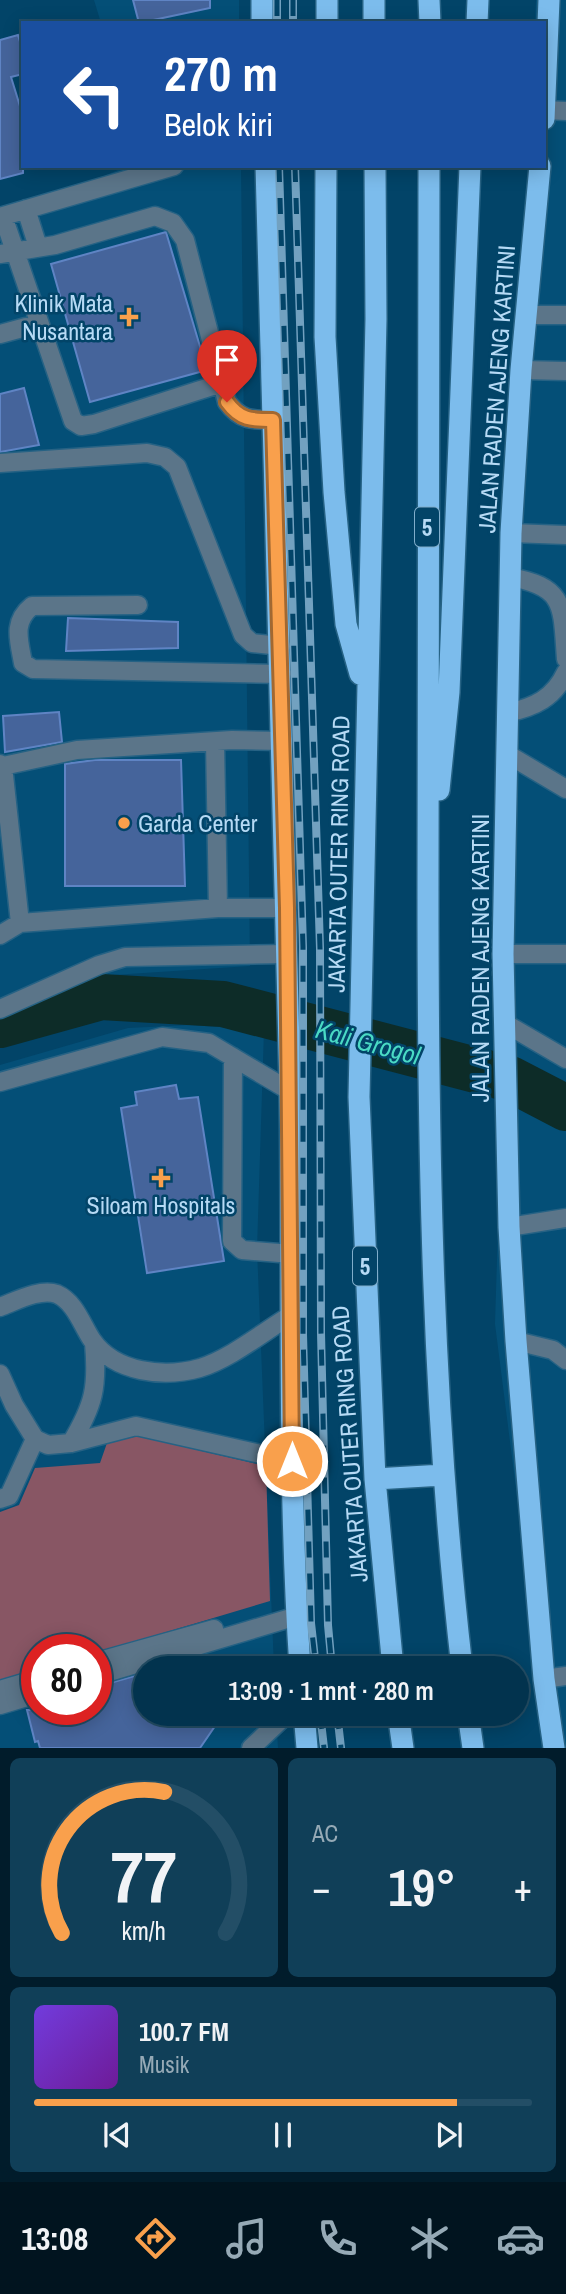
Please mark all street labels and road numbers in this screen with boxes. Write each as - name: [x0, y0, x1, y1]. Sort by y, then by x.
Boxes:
- street label: JALAN RADEN AJENG KARTINI: [470, 244, 522, 534]
- road number: 5: [415, 508, 439, 547]
- street label: JAKARTA OUTER RING ROAD: [320, 715, 356, 993]
- street label: JALAN RADEN AJENG KARTINI: [464, 814, 496, 1102]
- road number: 5: [353, 1246, 377, 1286]
- street label: JAKARTA OUTER RING ROAD: [323, 1305, 375, 1583]

